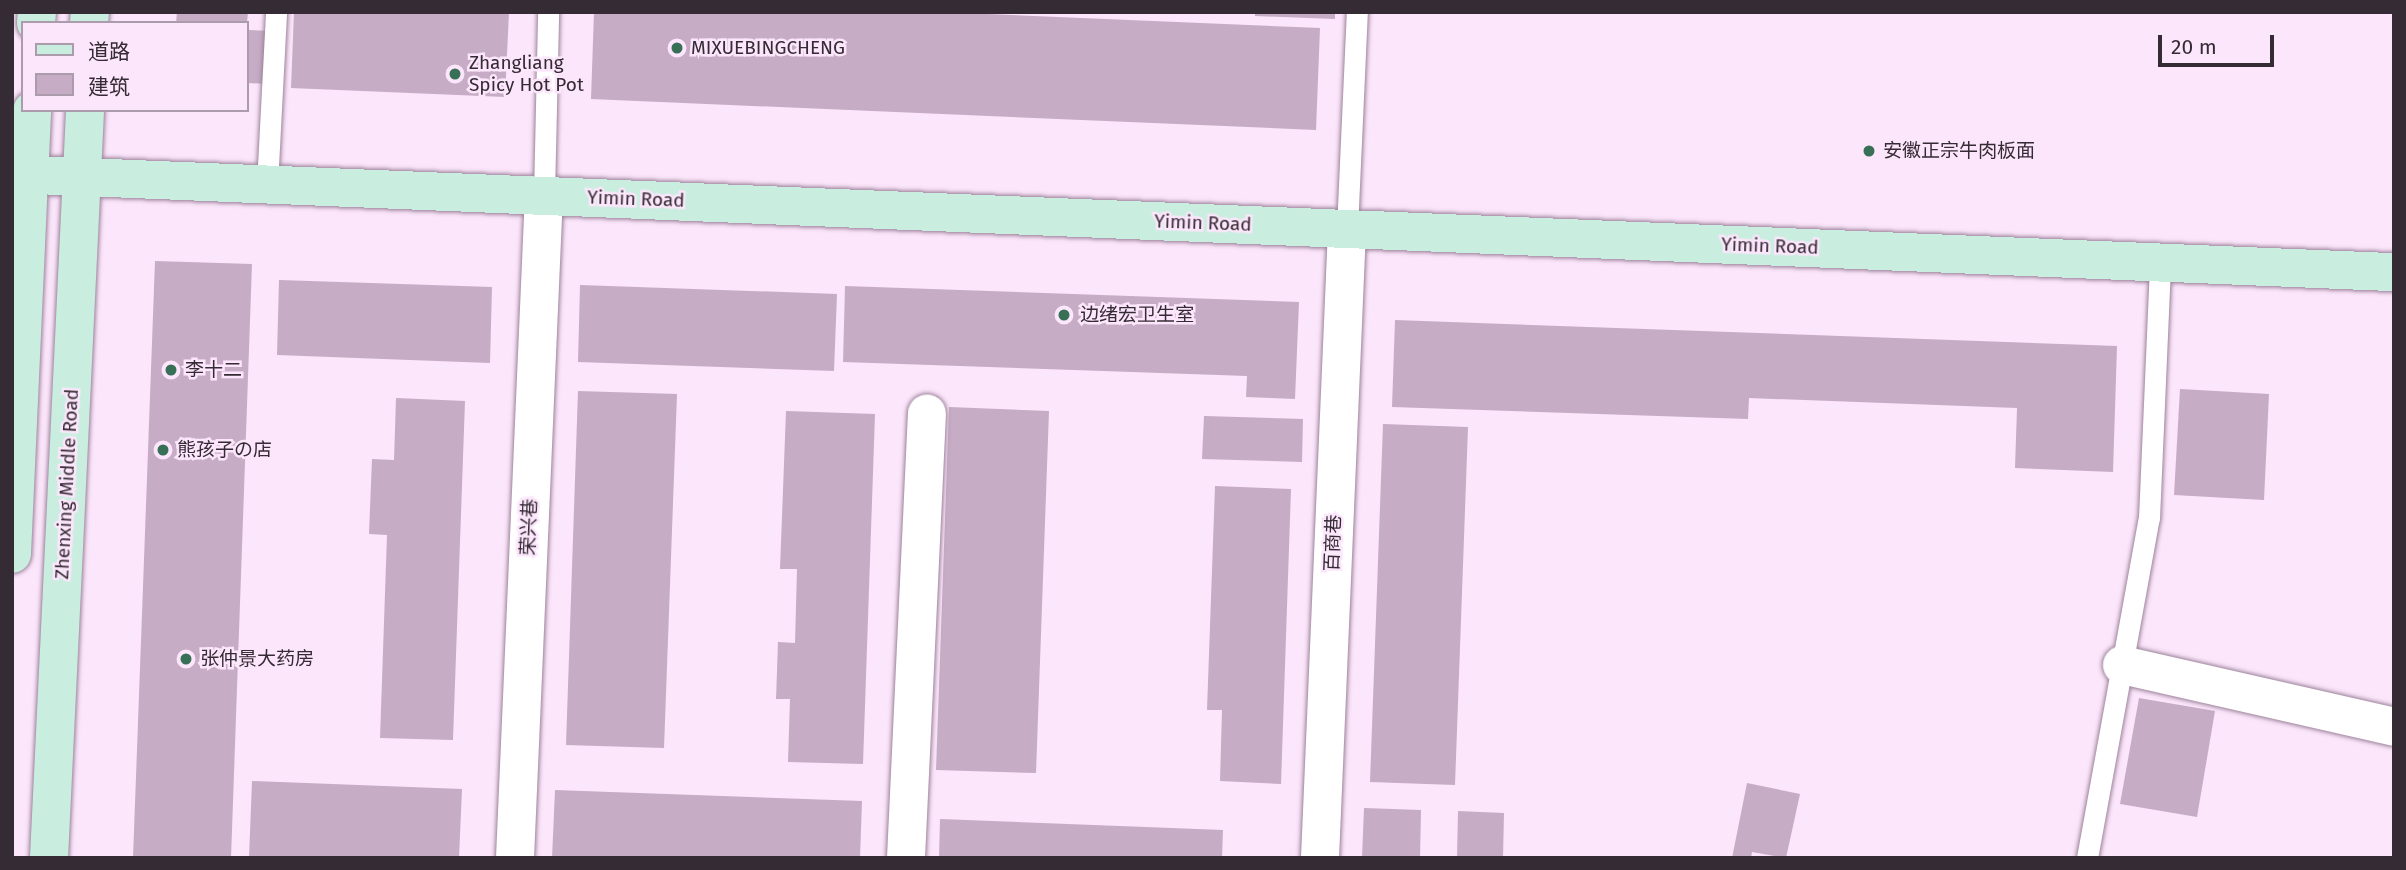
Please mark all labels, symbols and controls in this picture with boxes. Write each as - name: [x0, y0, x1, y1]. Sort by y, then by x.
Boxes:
- legend: [21, 21, 248, 112]
- scale bar: [2161, 21, 2276, 65]
- text: 20 m: [2171, 34, 2217, 60]
- place label: MIXUEBINGCHENG: [691, 37, 845, 59]
- text: 道路: [88, 39, 130, 65]
- marker: MIXUEBINGCHENG: [669, 40, 685, 56]
- place label: Zhangliang Spicy Hot Pot: [469, 52, 584, 96]
- marker: Zhangliang Spicy Hot Pot: [447, 66, 463, 82]
- text: 建筑: [88, 74, 130, 100]
- place label: 安徽正宗牛肉板面: [1883, 140, 2035, 162]
- marker: 安徽正宗牛肉板面: [1861, 143, 1877, 159]
- street label: Yimin Road: [587, 186, 685, 212]
- street label: Yimin Road: [1154, 210, 1252, 236]
- street label: Yimin Road: [1721, 233, 1819, 259]
- place label: 边绪宏卫生室: [1080, 304, 1194, 326]
- marker: 边绪宏卫生室: [1054, 305, 1074, 325]
- place label: 李十二: [185, 359, 242, 381]
- marker: 李十二: [163, 362, 179, 378]
- street label: Zhenxing Middle Road: [51, 388, 83, 580]
- place label: 熊孩子の店: [177, 439, 272, 461]
- marker: 熊孩子の店: [155, 442, 171, 458]
- street label: 荣兴巷: [516, 498, 542, 556]
- street label: 百商巷: [1321, 514, 1345, 572]
- place label: 张仲景大药房: [200, 648, 314, 670]
- marker: 张仲景大药房: [178, 651, 194, 667]

